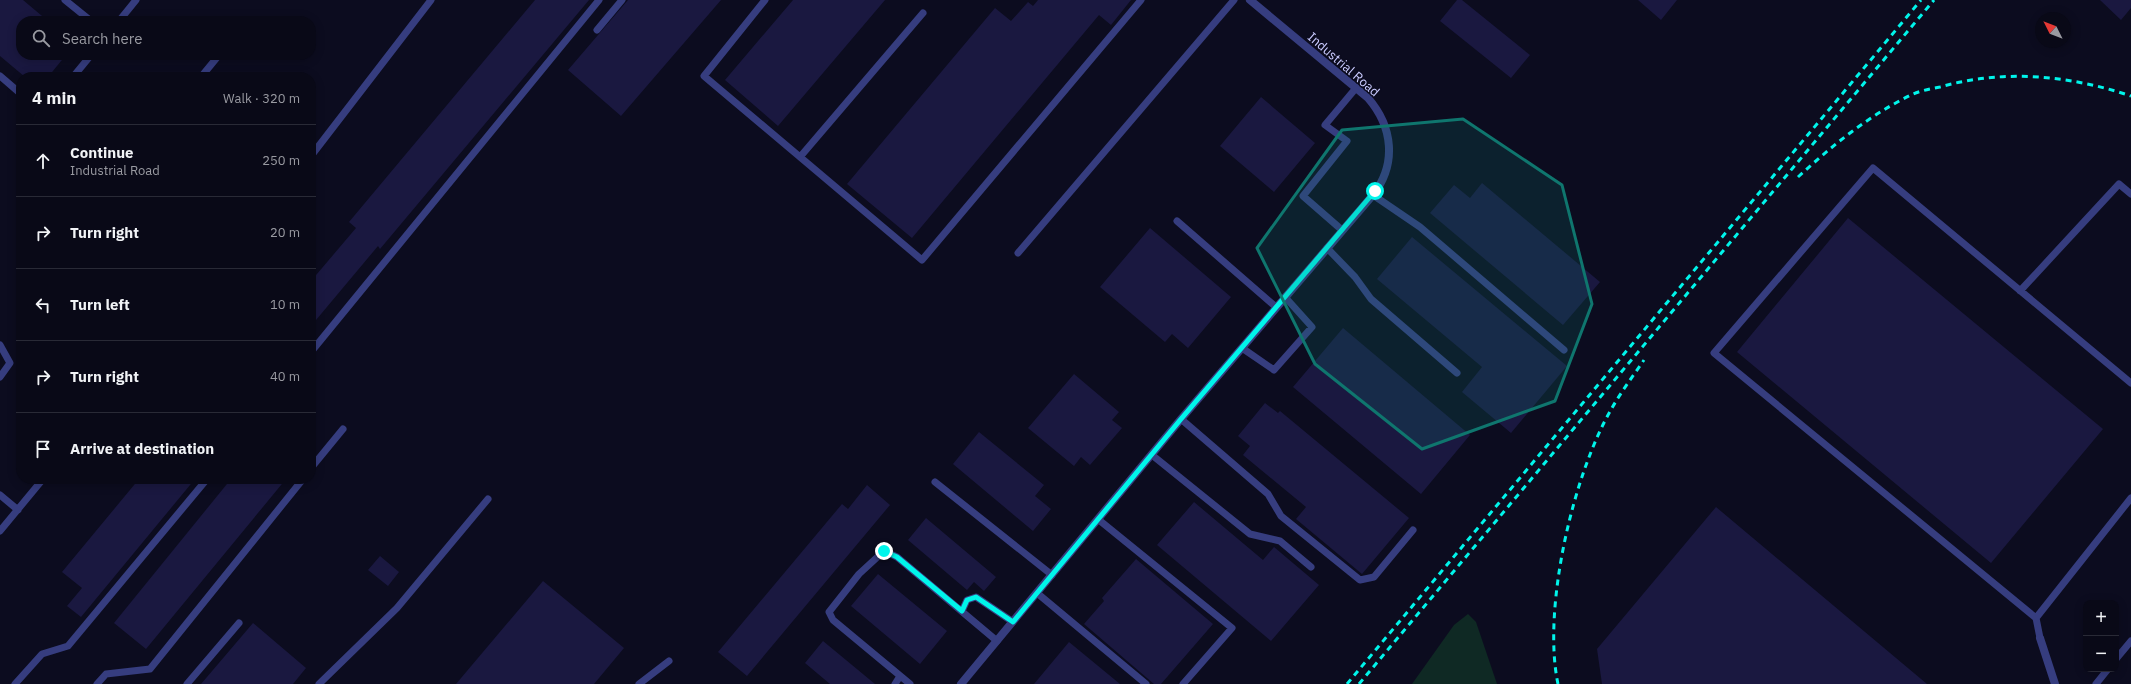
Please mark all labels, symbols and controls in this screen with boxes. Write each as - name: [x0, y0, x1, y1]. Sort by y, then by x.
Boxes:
- north arrow: [2035, 12, 2071, 48]
- search box: [16, 16, 316, 60]
- icon: search: [30, 27, 52, 49]
- text: Search here: [62, 29, 142, 48]
- street label: Industrial Road: [1304, 29, 1383, 100]
- text: 4 min: [32, 87, 76, 109]
- text: Walk · 320 m: [223, 90, 300, 107]
- text: Continue: [70, 143, 134, 162]
- icon: ahead: [32, 150, 54, 172]
- text: 250 m: [262, 152, 300, 169]
- text: Industrial Road: [70, 162, 160, 179]
- route start: [1366, 182, 1384, 200]
- icon: right: [32, 222, 54, 244]
- text: Turn right: [70, 223, 139, 242]
- text: 20 m: [270, 224, 300, 241]
- icon: left: [32, 294, 54, 316]
- text: Turn left: [70, 295, 130, 314]
- text: 10 m: [270, 296, 300, 313]
- icon: right: [32, 366, 54, 388]
- text: Turn right: [70, 367, 139, 386]
- text: 40 m: [270, 368, 300, 385]
- icon: arrive: [32, 438, 54, 460]
- text: Arrive at destination: [70, 439, 214, 458]
- route end: [875, 542, 893, 560]
- map controls: [2083, 600, 2119, 672]
- button: +: [2083, 600, 2119, 636]
- button: −: [2083, 636, 2119, 672]

